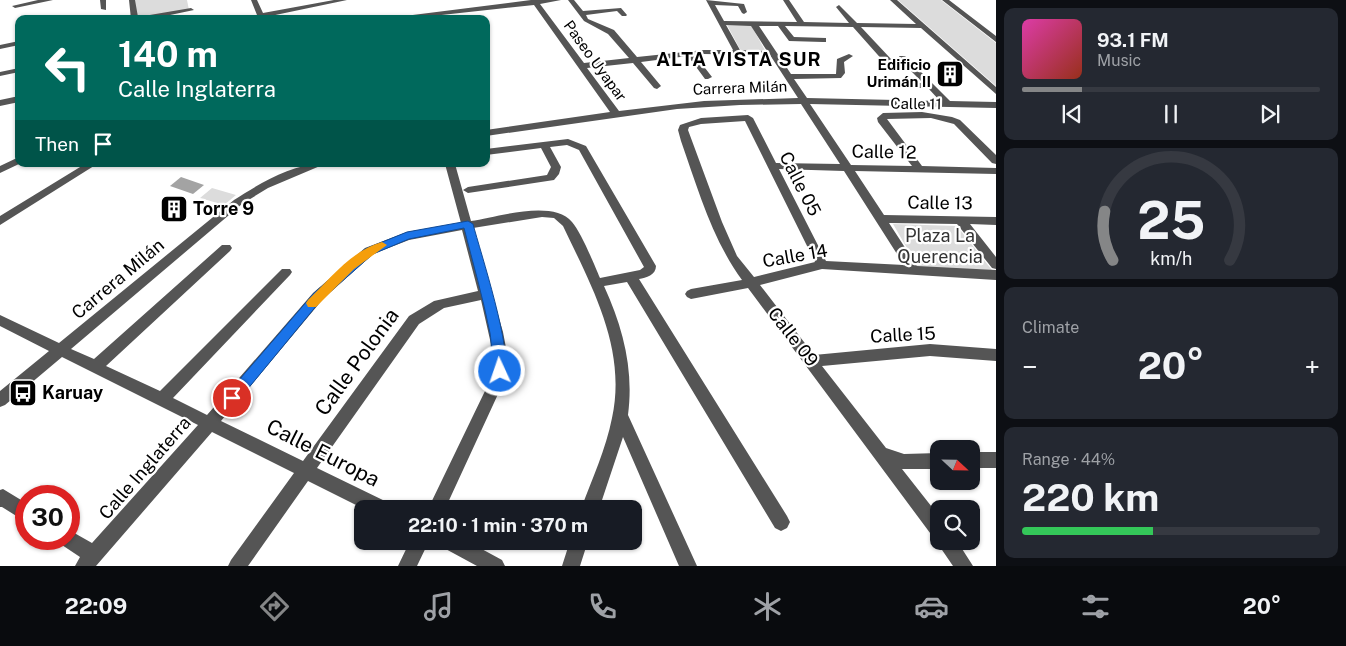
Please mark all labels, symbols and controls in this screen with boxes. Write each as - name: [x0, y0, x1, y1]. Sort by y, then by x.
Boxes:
- street label: Paseo Uyapar: [560, 17, 630, 104]
- text: 93.1 FM: [1097, 29, 1169, 51]
- text: 140 m: [118, 34, 218, 75]
- icon: left: [35, 35, 100, 100]
- district label: ALTA VISTA SUR: [656, 48, 822, 70]
- text: Music: [1097, 51, 1141, 70]
- place label: Edificio Urimán II: [867, 56, 931, 90]
- building icon: Edificio Urimán II: [935, 59, 965, 89]
- text: Calle Inglaterra: [118, 76, 276, 102]
- street label: Carrera Milán: [692, 77, 788, 98]
- street label: Calle 11: [890, 95, 942, 112]
- icon: previous: [1058, 100, 1086, 128]
- icon: pause: [1157, 100, 1185, 128]
- icon: next: [1256, 100, 1284, 128]
- icon: arrive: [89, 130, 117, 158]
- text: Then: [35, 133, 79, 155]
- street label: Calle 12: [851, 140, 917, 163]
- street label: Calle 05: [775, 148, 826, 219]
- text: 25: [1137, 190, 1205, 251]
- street label: Calle 13: [907, 191, 973, 214]
- building icon: Torre 9: [159, 194, 189, 224]
- place label: Torre 9: [193, 198, 254, 219]
- park label: Plaza La Querencia: [897, 225, 983, 267]
- street label: Carrera Milán: [67, 234, 168, 323]
- street label: Calle 14: [761, 239, 829, 272]
- text: km/h: [1150, 248, 1192, 269]
- street label: Calle Polonia: [309, 303, 404, 420]
- street label: Calle 09: [764, 303, 823, 370]
- text: Climate: [1022, 318, 1079, 337]
- street label: Calle 15: [870, 322, 936, 347]
- text: 20°: [1138, 343, 1204, 388]
- position arrow: [473, 344, 525, 396]
- text: −: [1022, 350, 1038, 383]
- text: +: [1304, 350, 1320, 383]
- pin: [211, 377, 253, 419]
- bus stop icon: Karuay: [8, 378, 38, 408]
- place label: Karuay: [42, 382, 103, 403]
- icon: arrive: [218, 384, 246, 412]
- street label: Calle Inglaterra: [94, 412, 195, 523]
- street label: Calle Europa: [262, 413, 384, 492]
- north arrow: [930, 440, 980, 490]
- map controls: [930, 440, 980, 550]
- text: Range · 44%: [1022, 450, 1115, 469]
- text: 220 km: [1022, 475, 1159, 520]
- speed limit sign: 30: [15, 485, 80, 550]
- button: search: [930, 500, 980, 550]
- text: 22:10 · 1 min · 370 m: [408, 514, 588, 536]
- icon: directions: [257, 589, 292, 624]
- icon: music: [421, 589, 456, 624]
- icon: phone: [585, 589, 620, 624]
- icon: climate: [750, 589, 785, 624]
- icon: car: [914, 589, 949, 624]
- icon: filters: [1078, 589, 1113, 624]
- text: 22:09: [65, 593, 127, 619]
- text: 20°: [1243, 593, 1281, 619]

